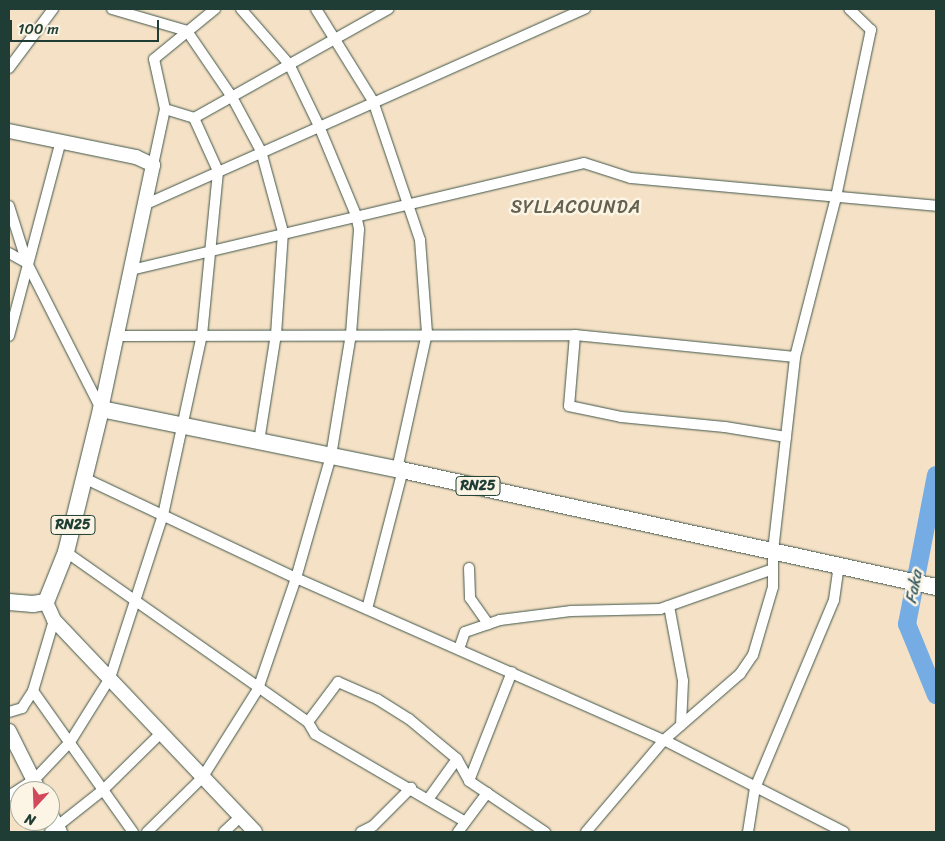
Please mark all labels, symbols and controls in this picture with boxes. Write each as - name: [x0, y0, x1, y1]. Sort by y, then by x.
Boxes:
- scale bar: [12, 10, 161, 42]
- text: 100 m: [18, 16, 59, 42]
- district label: SYLLACOUNDA: [509, 196, 643, 218]
- road number: RN25: [456, 474, 500, 498]
- road number: RN25: [50, 514, 96, 536]
- water label: Faka: [901, 569, 927, 605]
- north arrow: [10, 781, 60, 831]
- text: N: [21, 806, 39, 833]

